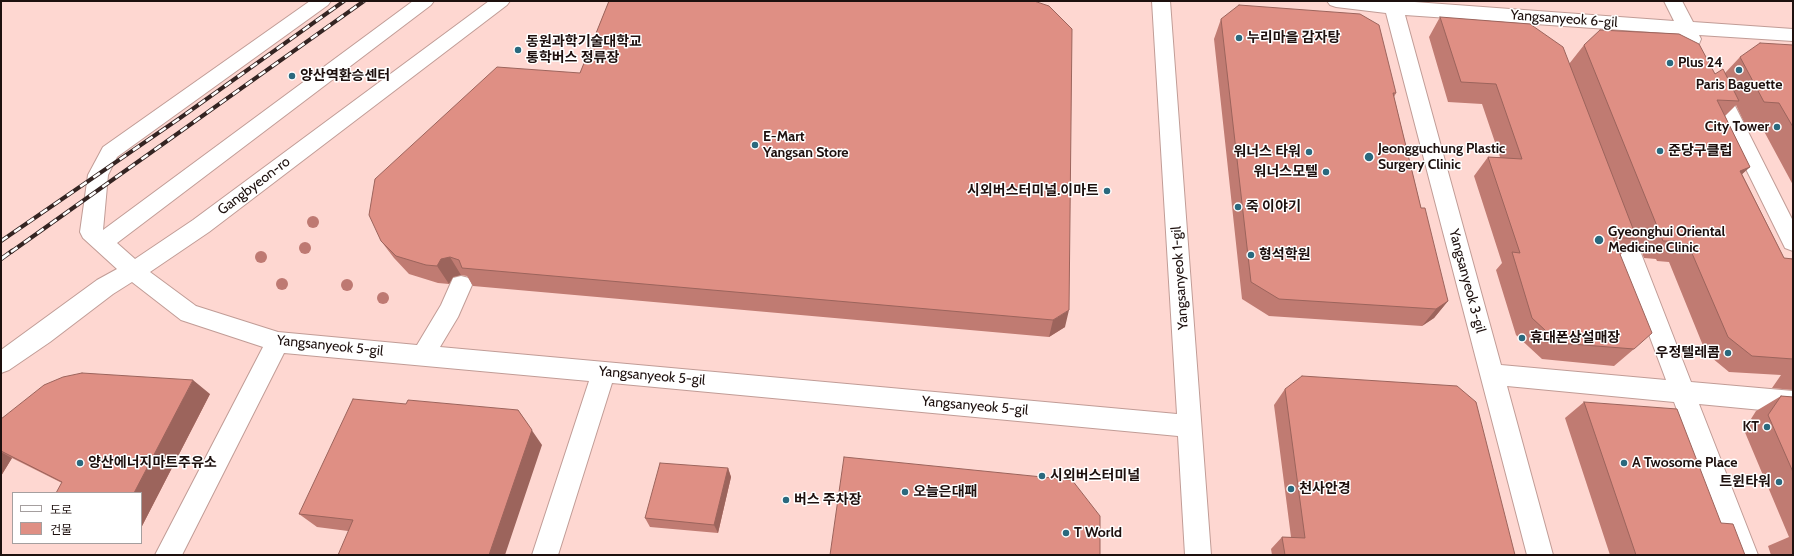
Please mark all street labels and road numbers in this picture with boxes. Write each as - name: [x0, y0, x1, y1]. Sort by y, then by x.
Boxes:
- street label: Yangsanyeok 6-gil: [1510, 7, 1618, 31]
- street label: Gangbyeon-ro: [215, 153, 293, 219]
- street label: Yangsanyeok 1-gil: [1168, 226, 1192, 330]
- street label: Yangsanyeok 3-gil: [1445, 227, 1489, 335]
- street label: Yangsanyeok 5-gil: [276, 332, 384, 360]
- street label: Yangsanyeok 5-gil: [598, 363, 706, 389]
- street label: Yangsanyeok 5-gil: [921, 393, 1029, 419]

